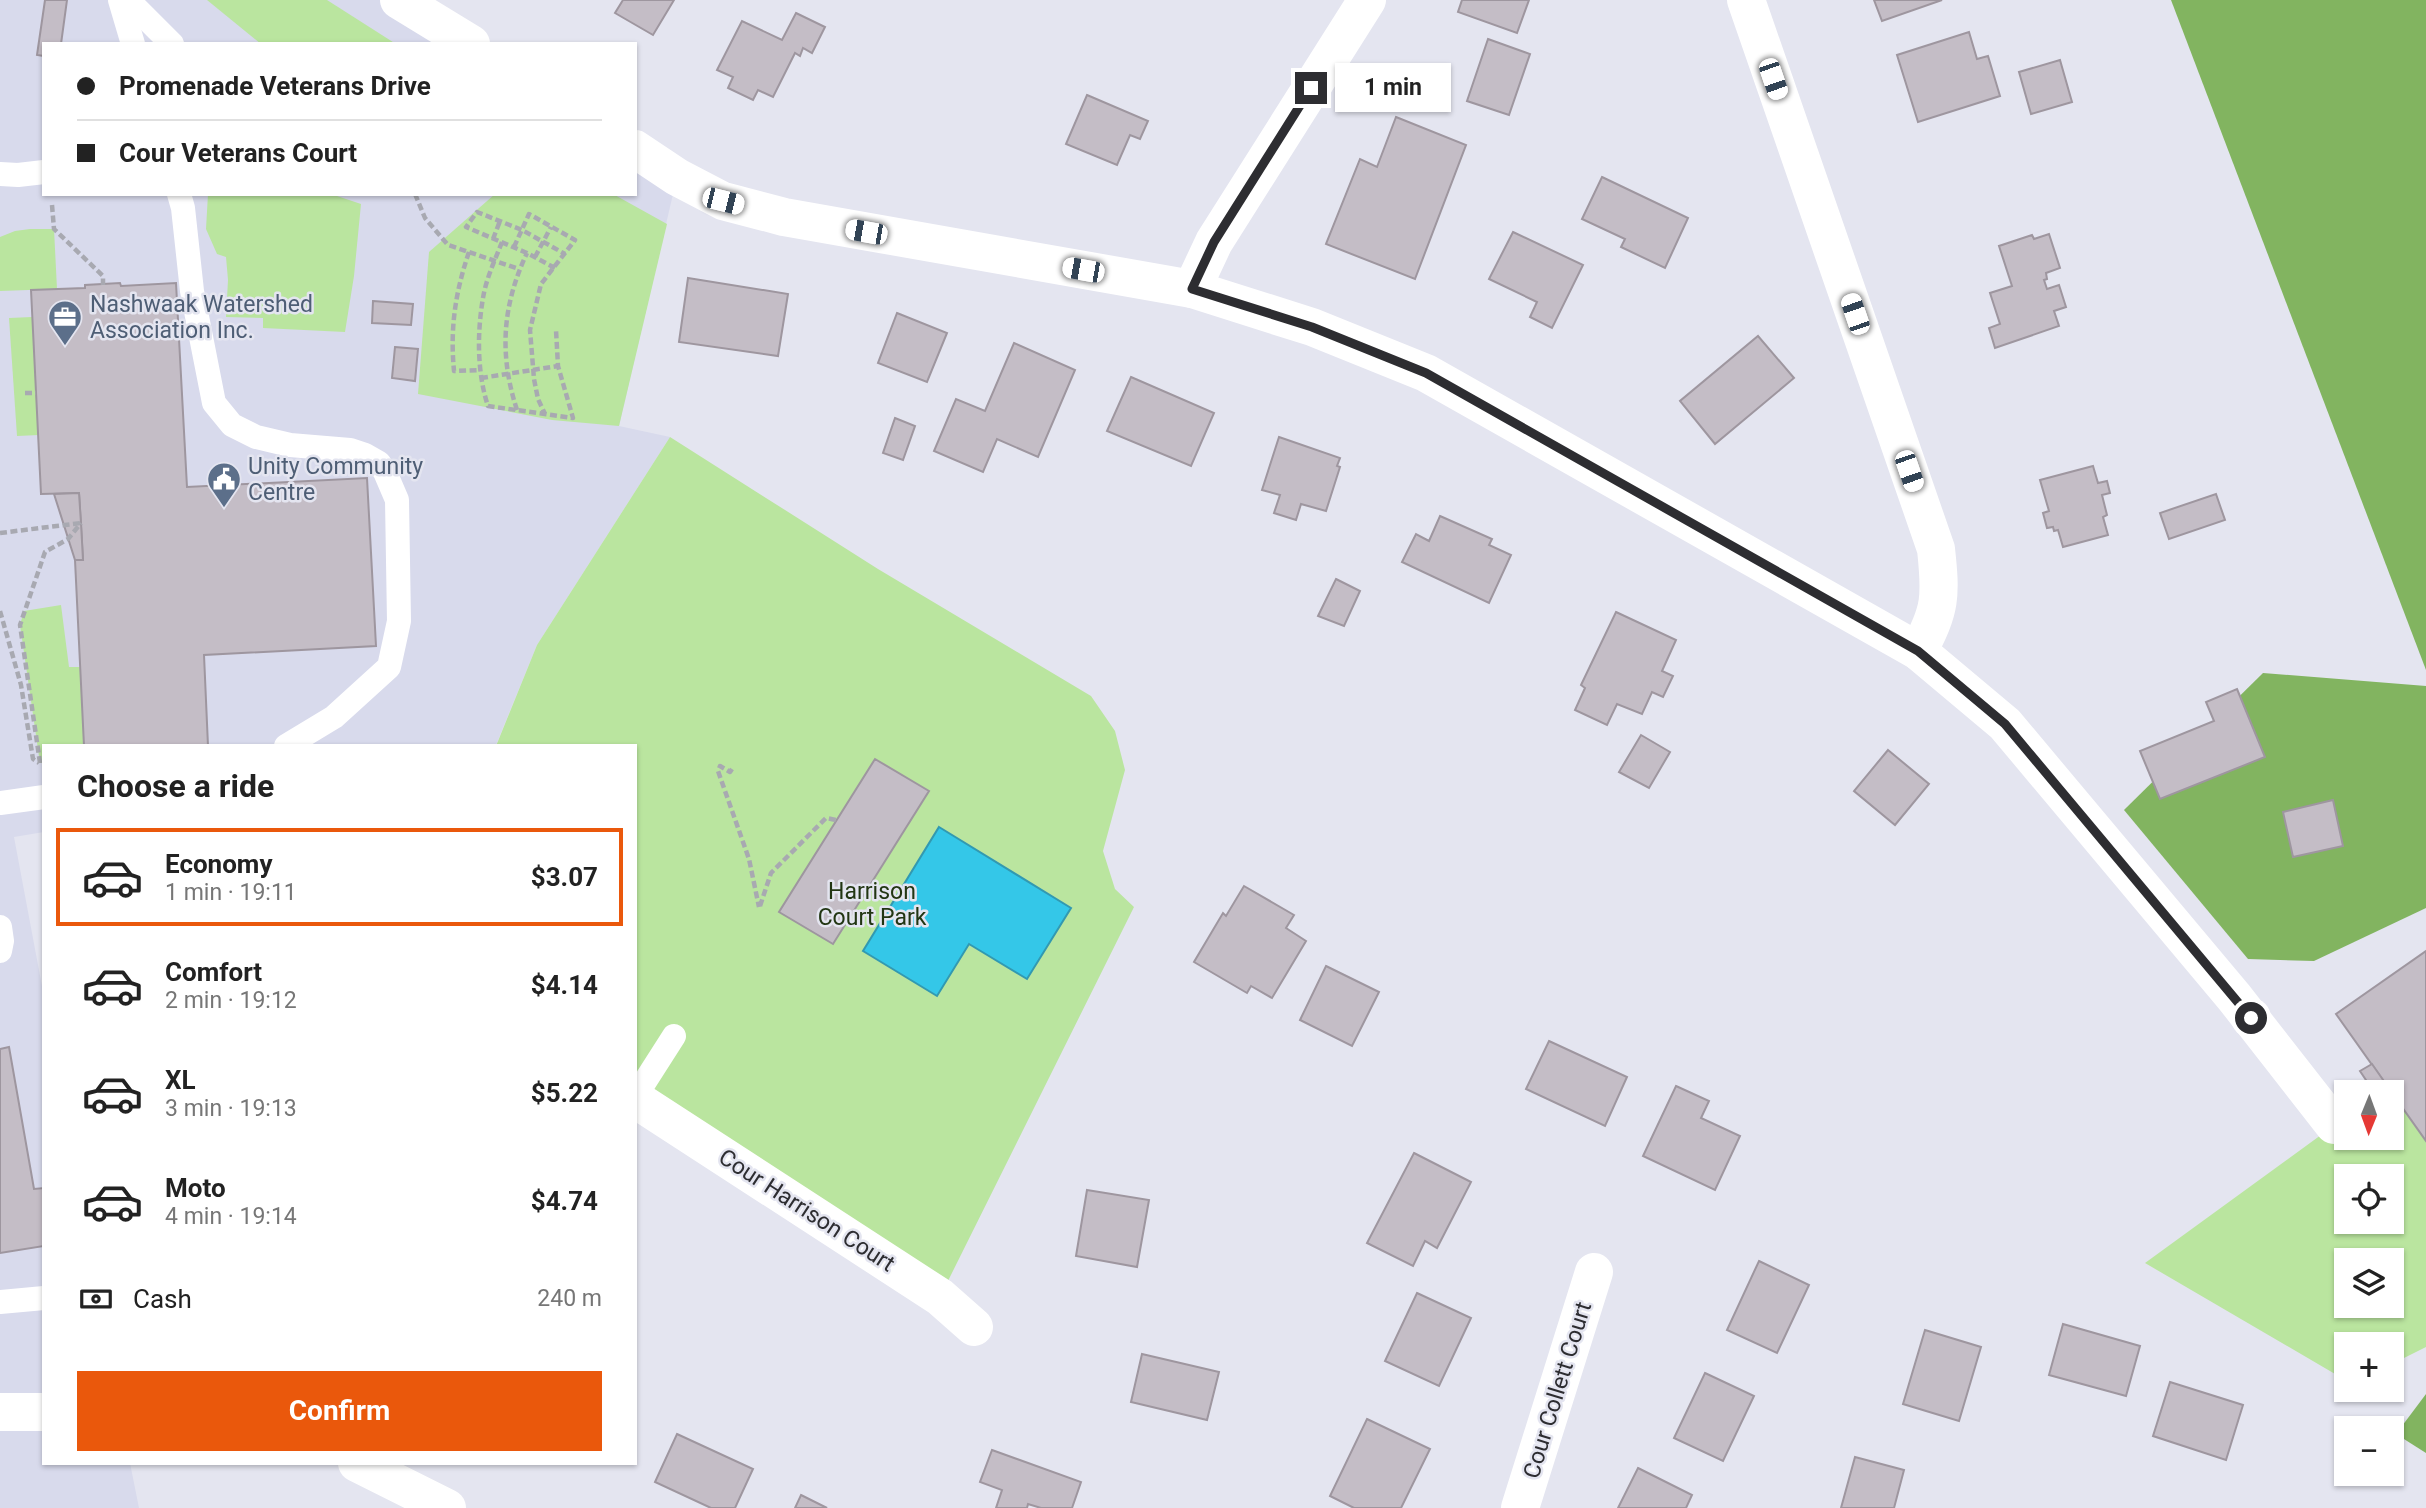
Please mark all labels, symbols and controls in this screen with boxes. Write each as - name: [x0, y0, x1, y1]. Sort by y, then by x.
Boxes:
- car: [1757, 56, 1790, 102]
- callout: 1 min: [1336, 64, 1451, 112]
- text: Promenade Veterans Drive: [119, 71, 431, 101]
- route end: [1295, 72, 1327, 104]
- text: 1 min: [1364, 74, 1422, 101]
- text: Cour Veterans Court: [119, 138, 357, 168]
- car: [701, 186, 746, 216]
- car: [844, 218, 889, 246]
- car: [1061, 256, 1106, 284]
- place label: Nashwaak Watershed Association Inc.: [90, 291, 313, 344]
- car: [1839, 291, 1872, 337]
- office icon: Nashwaak Watershed Association Inc.: [46, 298, 84, 347]
- car: [1893, 448, 1926, 494]
- place label: Unity Community Centre: [248, 453, 423, 506]
- public building icon: Unity Community Centre: [205, 460, 243, 509]
- text: Choose a ride: [77, 767, 274, 805]
- icon: car: [81, 846, 144, 909]
- text: Economy: [165, 849, 272, 879]
- text: $3.07: [531, 862, 598, 892]
- park label: Harrison Court Park: [818, 878, 927, 931]
- text: 1 min · 19:11: [165, 879, 297, 906]
- icon: car: [81, 954, 144, 1017]
- text: Comfort: [165, 957, 262, 987]
- text: $4.14: [531, 970, 598, 1000]
- text: 2 min · 19:12: [165, 987, 297, 1014]
- route start: [2235, 1002, 2267, 1034]
- icon: car: [81, 1062, 144, 1125]
- text: XL: [165, 1065, 196, 1095]
- text: $5.22: [531, 1078, 598, 1108]
- north arrow: [2334, 1080, 2404, 1150]
- map controls: [2334, 1080, 2404, 1486]
- text: 3 min · 19:13: [165, 1095, 297, 1122]
- street label: Cour Harrison Court: [714, 1143, 900, 1277]
- button: locate: [2334, 1164, 2404, 1234]
- icon: car: [81, 1170, 144, 1233]
- text: Moto: [165, 1173, 226, 1203]
- text: $4.74: [531, 1186, 598, 1216]
- text: 4 min · 19:14: [165, 1203, 297, 1230]
- button: layers: [2334, 1248, 2404, 1318]
- icon: cash: [77, 1280, 115, 1318]
- text: Cash: [133, 1284, 192, 1314]
- text: 240 m: [537, 1285, 602, 1312]
- street label: Cour Collett Court: [1518, 1299, 1597, 1482]
- button: +: [2334, 1332, 2404, 1402]
- button: Confirm: [77, 1371, 602, 1451]
- button: −: [2334, 1416, 2404, 1486]

